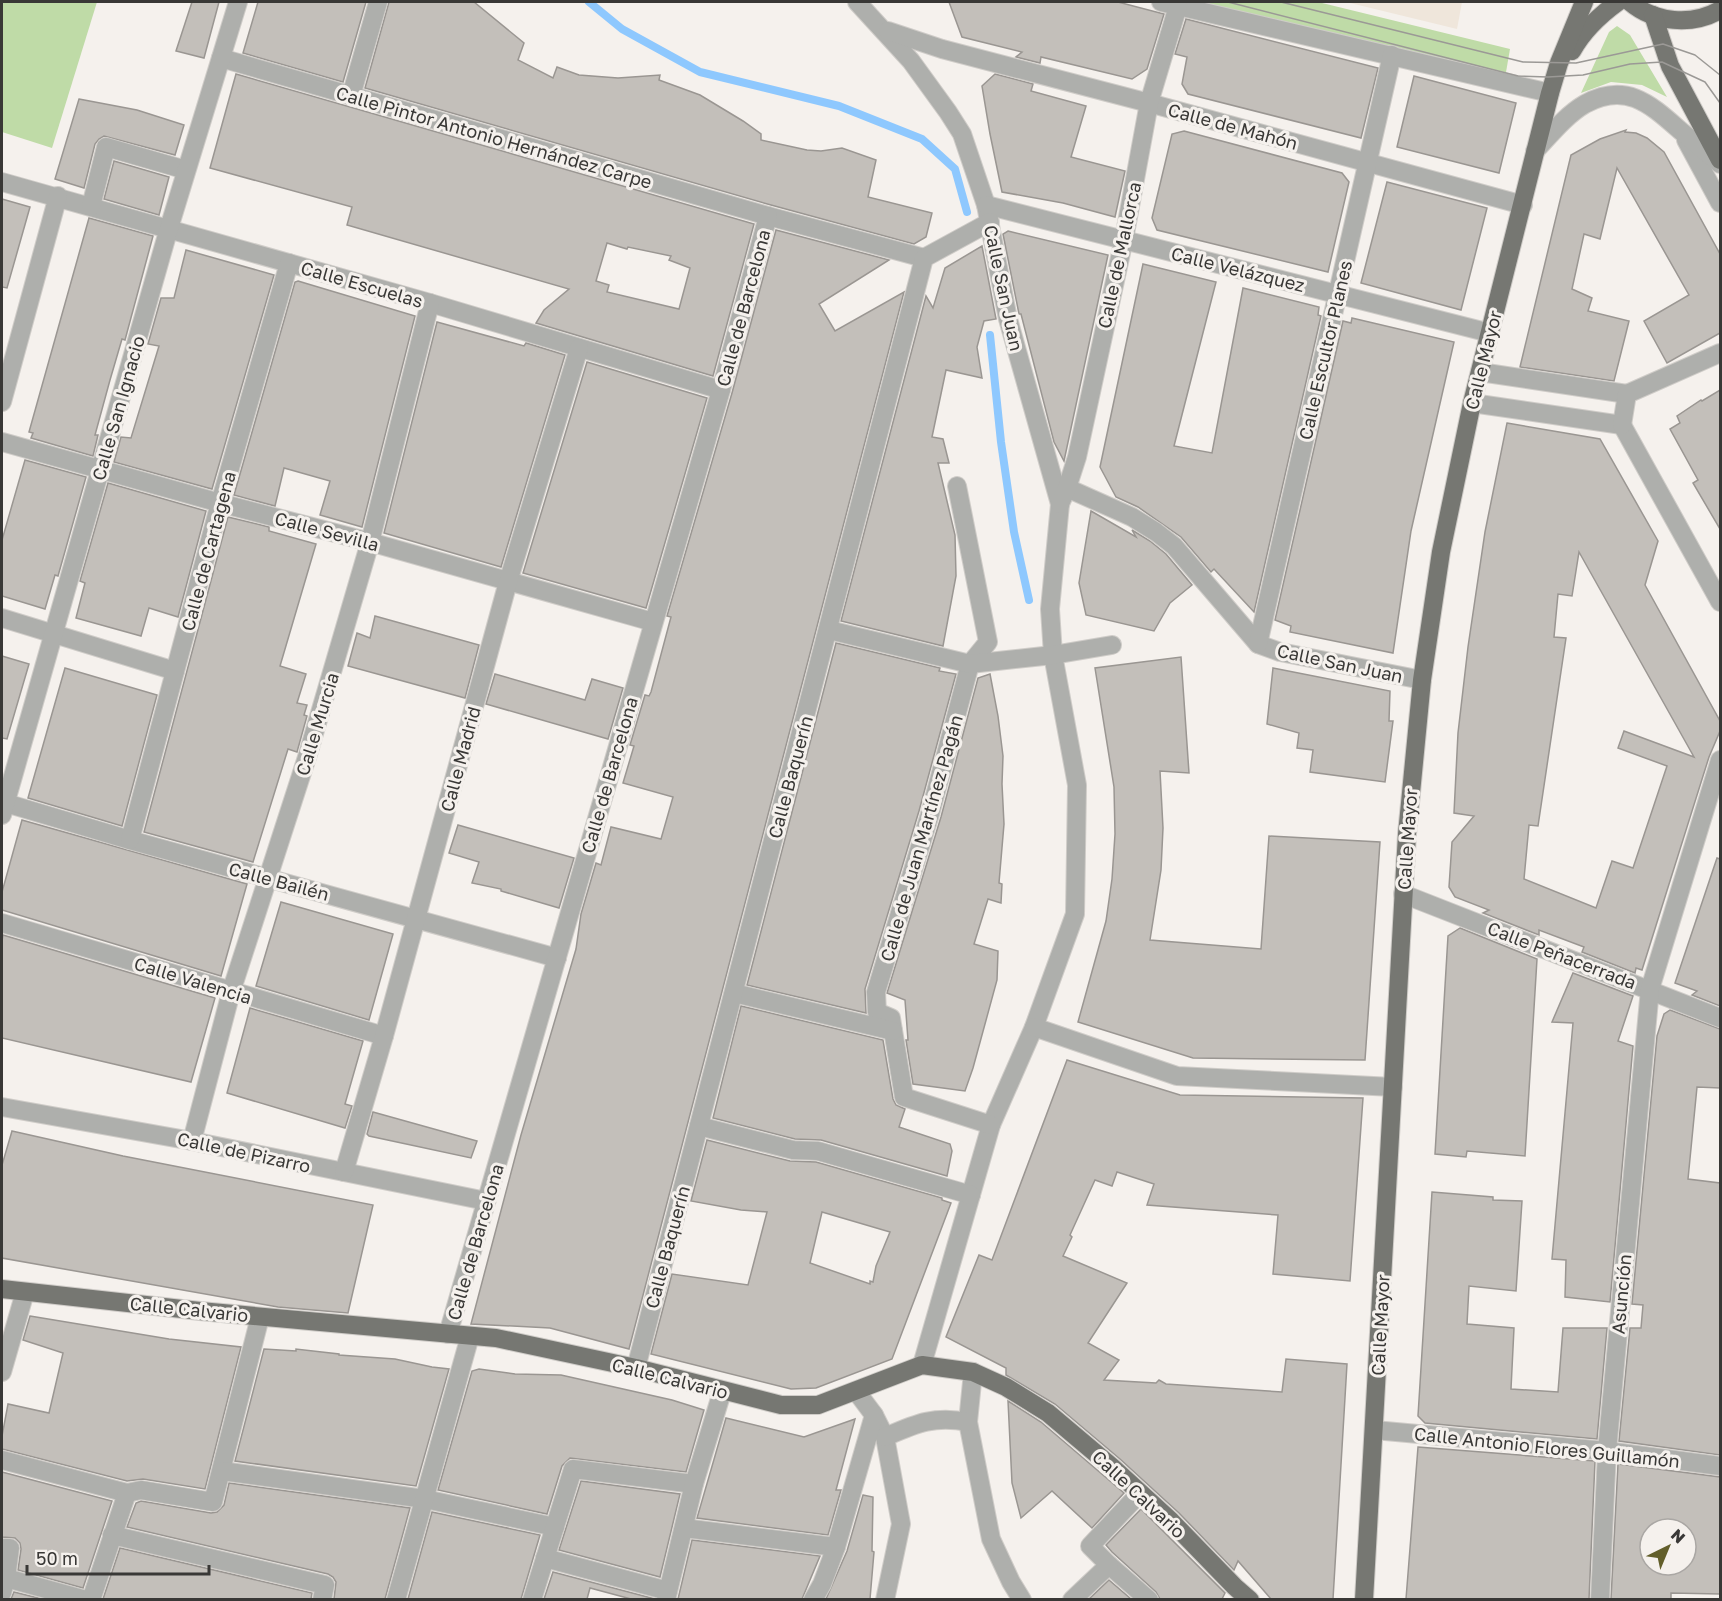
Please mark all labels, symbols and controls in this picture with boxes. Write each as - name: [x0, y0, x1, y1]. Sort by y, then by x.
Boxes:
- street label: Calle Pintor Antonio Hernández Carpe: [334, 81, 654, 193]
- street label: Calle de Mahón: [1166, 98, 1300, 154]
- street label: Calle de Mallorca: [1093, 180, 1145, 330]
- street label: Calle San Juan: [980, 223, 1028, 353]
- street label: Calle de Barcelona: [711, 227, 775, 389]
- street label: Calle Velázquez: [1169, 242, 1307, 296]
- street label: Calle Escuelas: [298, 256, 426, 312]
- street label: Calle Escultor Planes: [1294, 258, 1356, 442]
- street label: Calle Mayor: [1460, 308, 1506, 412]
- street label: Calle San Ignacio: [87, 333, 149, 483]
- street label: Calle de Cartagena: [176, 469, 240, 633]
- street label: Calle Sevilla: [273, 507, 381, 555]
- street label: Calle San Juan: [1275, 639, 1405, 687]
- street label: Calle Murcia: [291, 670, 343, 778]
- street label: Calle de Barcelona: [576, 694, 642, 856]
- street label: Calle Madrid: [435, 704, 485, 814]
- street label: Calle de Juan Martínez Pagán: [875, 712, 967, 964]
- street label: Calle Baquerín: [763, 713, 817, 841]
- street label: Calle Mayor: [1392, 788, 1422, 890]
- street label: Calle Bailén: [226, 857, 332, 905]
- street label: Calle Peñacerrada: [1485, 917, 1639, 993]
- street label: Calle Valencia: [132, 952, 254, 1008]
- street label: Calle de Pizarro: [176, 1127, 312, 1177]
- street label: Calle de Barcelona: [442, 1161, 508, 1323]
- street label: Calle Baquerín: [640, 1183, 694, 1311]
- street label: Asunción: [1607, 1253, 1635, 1335]
- street label: Calle Mayor: [1366, 1274, 1394, 1376]
- street label: Calle Calvario: [129, 1292, 249, 1326]
- street label: Calle Calvario: [610, 1353, 730, 1403]
- street label: Calle Antonio Flores Guillamón: [1413, 1422, 1681, 1472]
- street label: Calle Calvario: [1088, 1445, 1190, 1543]
- north arrow: [1638, 1517, 1698, 1577]
- text: N: [1667, 1525, 1690, 1547]
- scale bar: [27, 1538, 208, 1576]
- text: 50 m: [36, 1547, 78, 1569]

